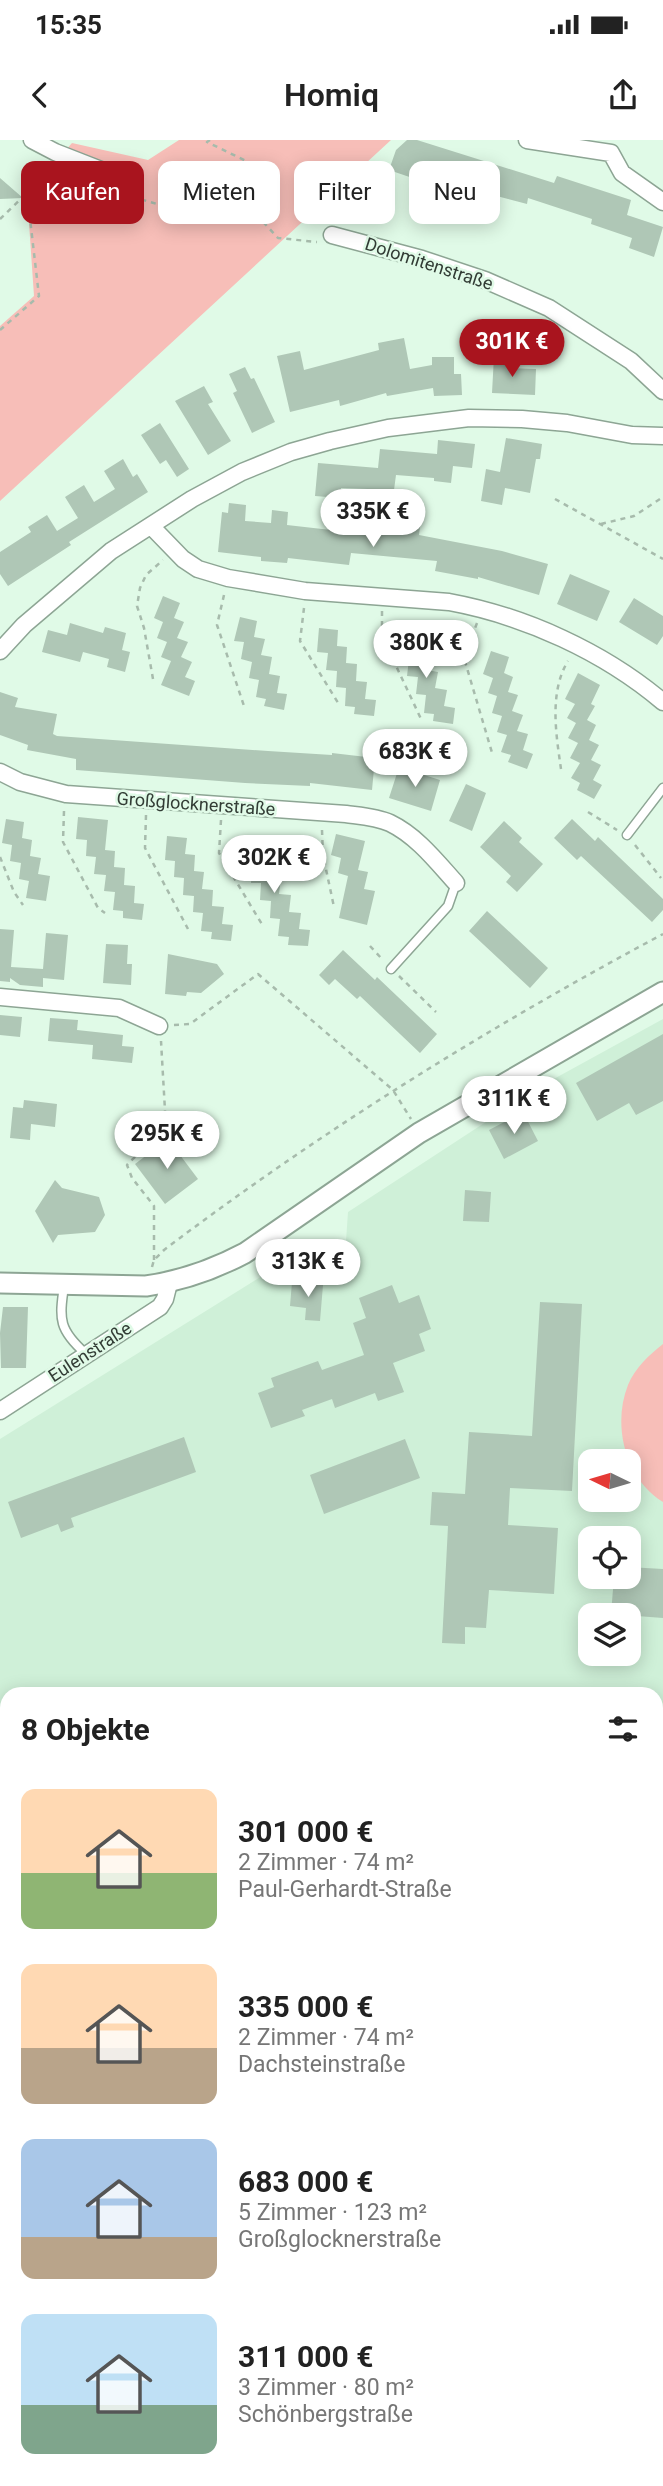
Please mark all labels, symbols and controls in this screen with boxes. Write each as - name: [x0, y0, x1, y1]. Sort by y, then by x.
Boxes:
- text: 15:35: [35, 10, 102, 40]
- icon: back: [21, 76, 59, 114]
- text: Homiq: [284, 76, 379, 114]
- icon: share: [604, 76, 642, 114]
- chip: Kaufen: [21, 161, 144, 224]
- chip: Mieten: [158, 161, 280, 224]
- chip: Filter: [294, 161, 395, 224]
- chip: Neu: [409, 161, 500, 224]
- street label: Dolomitenstraße: [363, 233, 496, 294]
- pin: 301K €: [455, 320, 569, 379]
- text: 301K €: [475, 328, 549, 355]
- pin: 335K €: [316, 490, 430, 549]
- text: 335K €: [336, 498, 410, 525]
- pin: 380K €: [369, 620, 483, 680]
- text: 380K €: [389, 629, 463, 656]
- pin: 683K €: [358, 730, 472, 789]
- text: 683K €: [378, 738, 452, 765]
- street label: Großglocknerstraße: [116, 787, 276, 820]
- pin: 302K €: [217, 836, 331, 895]
- text: 302K €: [237, 844, 311, 871]
- pin: 311K €: [457, 1076, 571, 1136]
- text: 311K €: [477, 1085, 551, 1112]
- pin: 295K €: [110, 1112, 224, 1171]
- text: 295K €: [130, 1120, 204, 1147]
- pin: 313K €: [251, 1240, 365, 1299]
- text: 313K €: [271, 1248, 345, 1275]
- street label: Eulenstraße: [44, 1317, 135, 1386]
- north arrow: [578, 1449, 640, 1512]
- map controls: [578, 1449, 641, 1666]
- button: locate: [578, 1526, 641, 1589]
- button: layers: [578, 1603, 641, 1666]
- icon: filters: [604, 1710, 642, 1748]
- text: 8 Objekte: [21, 1712, 150, 1747]
- text: 301 000 €: [238, 1814, 373, 1849]
- icon: home: [77, 1817, 161, 1901]
- text: 2 Zimmer · 74 m²: [238, 1849, 414, 1876]
- text: Paul-Gerhardt-Straße: [238, 1876, 452, 1903]
- text: 335 000 €: [238, 1989, 373, 2024]
- icon: home: [77, 1992, 161, 2076]
- text: 2 Zimmer · 74 m²: [238, 2024, 414, 2051]
- text: Dachsteinstraße: [238, 2051, 405, 2078]
- text: 683 000 €: [238, 2164, 373, 2199]
- icon: home: [77, 2167, 161, 2251]
- text: 5 Zimmer · 123 m²: [238, 2199, 427, 2226]
- text: Großglocknerstraße: [238, 2226, 441, 2253]
- text: 311 000 €: [238, 2339, 373, 2374]
- icon: home: [77, 2342, 161, 2426]
- text: 3 Zimmer · 80 m²: [238, 2374, 414, 2401]
- text: Schönbergstraße: [238, 2401, 413, 2428]

